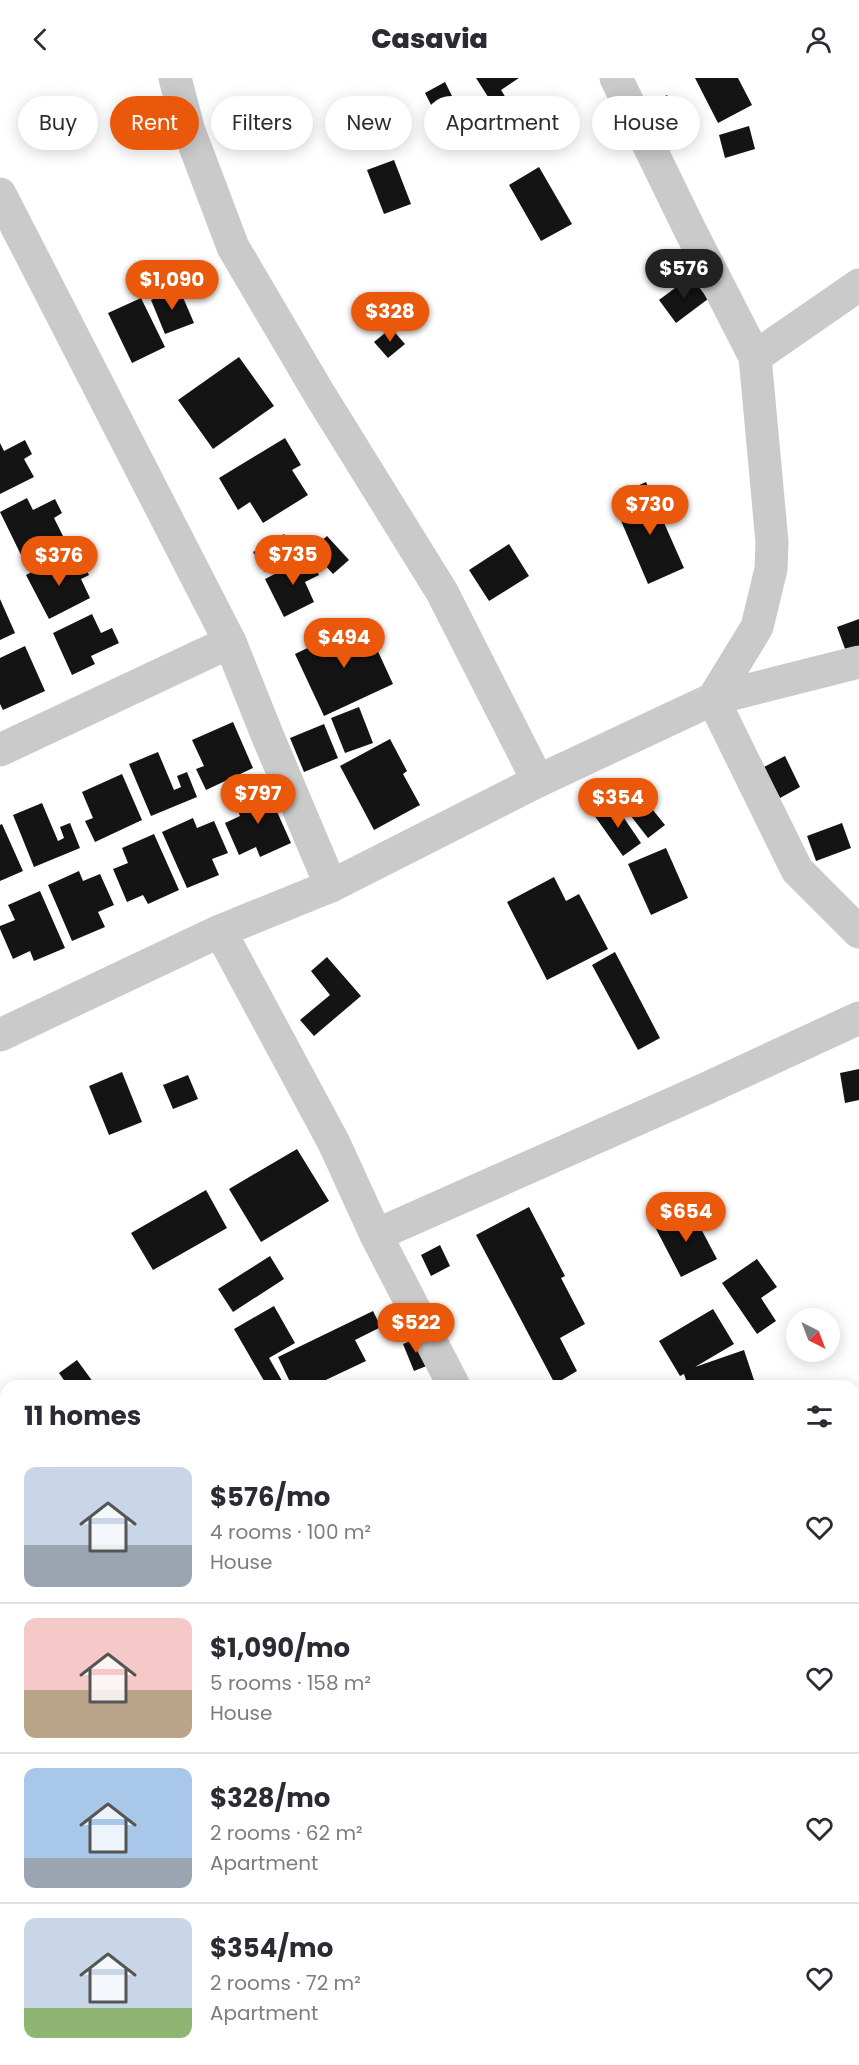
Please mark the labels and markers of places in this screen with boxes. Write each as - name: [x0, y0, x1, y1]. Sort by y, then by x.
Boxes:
- pin: $576: [648, 249, 720, 300]
- pin: $1,090: [123, 260, 221, 311]
- pin: $328: [354, 292, 426, 343]
- pin: $730: [614, 485, 686, 536]
- pin: $735: [257, 535, 329, 586]
- pin: $376: [23, 536, 95, 587]
- pin: $494: [308, 618, 380, 669]
- pin: $797: [222, 774, 294, 825]
- pin: $354: [582, 778, 654, 829]
- pin: $654: [650, 1192, 722, 1243]
- pin: $522: [380, 1303, 452, 1354]

